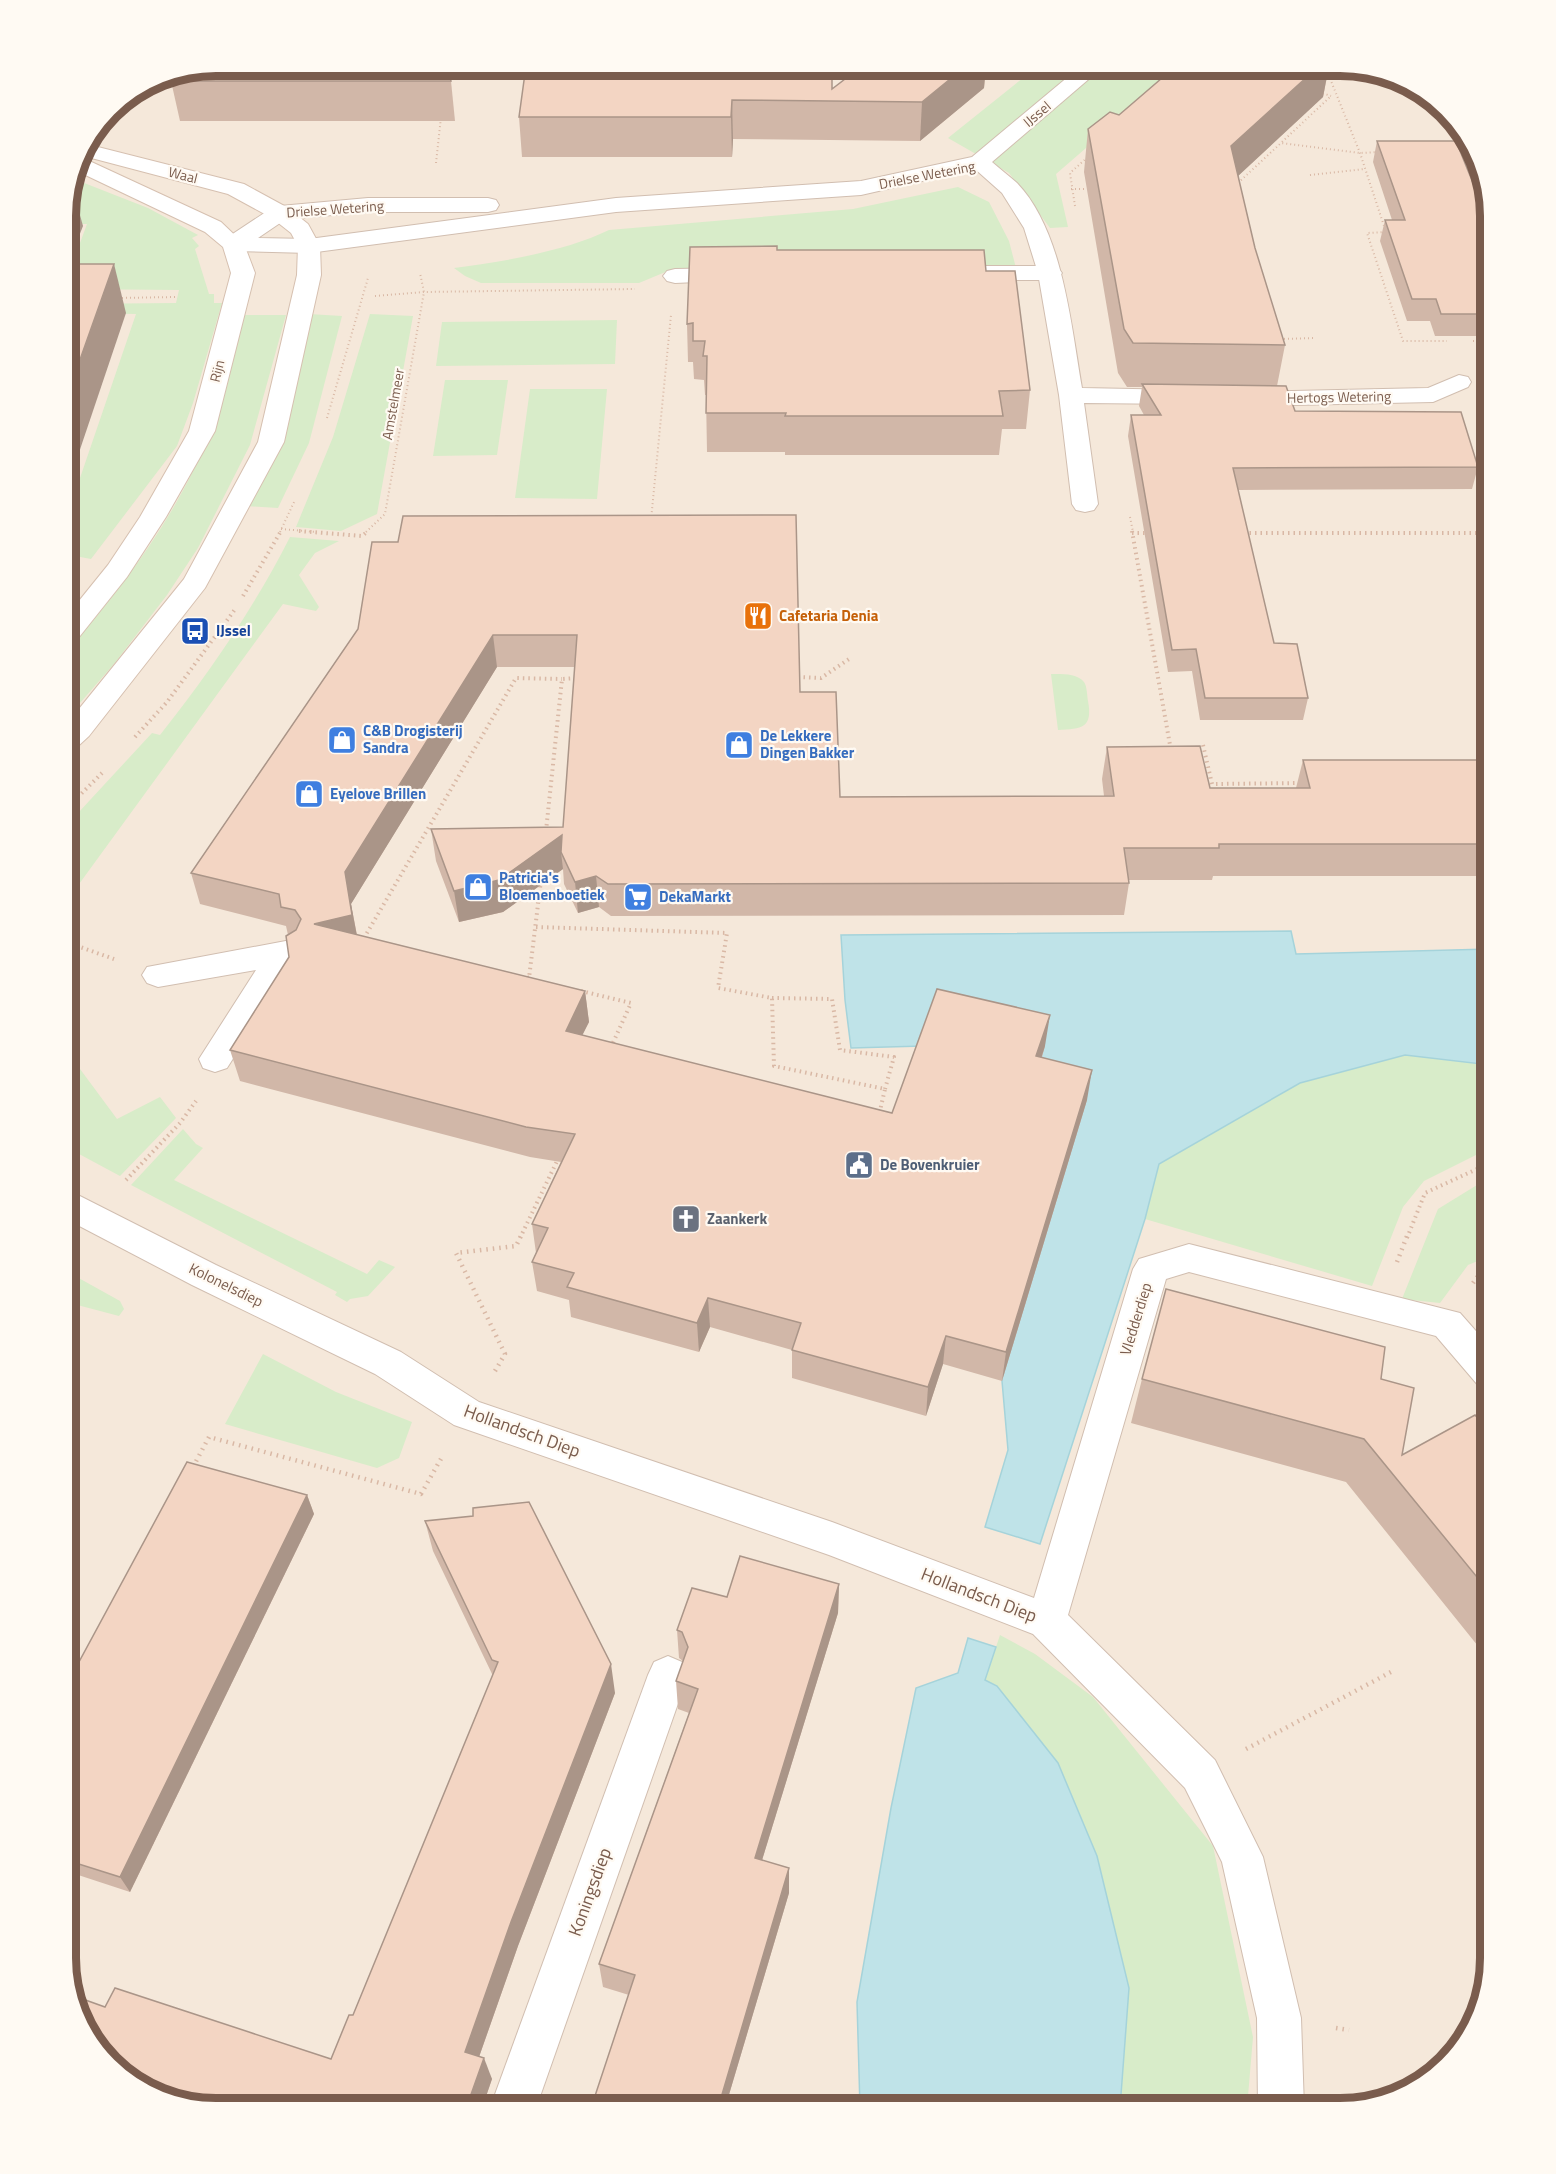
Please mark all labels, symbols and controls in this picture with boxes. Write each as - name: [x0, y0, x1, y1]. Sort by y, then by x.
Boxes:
- street label: IJssel: [1018, 96, 1055, 132]
- street label: Drielse Wetering: [877, 155, 977, 194]
- street label: Waal: [166, 161, 200, 188]
- street label: Drielse Wetering: [286, 195, 384, 222]
- street label: Rijn: [204, 358, 229, 384]
- street label: Amstelmeer: [376, 366, 409, 441]
- street label: Hertogs Wetering: [1287, 385, 1391, 408]
- restaurant icon: Cafetaria Denia: [742, 600, 774, 632]
- place label: Cafetaria Denia: [779, 604, 879, 627]
- bus stop icon: IJssel: [179, 615, 211, 647]
- place label: IJssel: [216, 619, 251, 642]
- place label: C&B Drogisterij Sandra: [363, 719, 463, 759]
- shop icon: C&B Drogisterij Sandra: [326, 724, 358, 756]
- place label: De Lekkere Dingen Bakker: [760, 724, 855, 764]
- shop icon: De Lekkere Dingen Bakker: [723, 729, 755, 761]
- shop icon: Eyelove Brillen: [293, 778, 325, 810]
- place label: Eyelove Brillen: [330, 782, 426, 805]
- place label: Patricia's Bloemenboetiek: [499, 866, 605, 906]
- shop icon: Patricia's Bloemenboetiek: [462, 871, 494, 903]
- supermarket icon: DekaMarkt: [622, 881, 654, 913]
- place label: DekaMarkt: [659, 885, 731, 908]
- public building icon: De Bovenkruier: [843, 1149, 875, 1181]
- place label: De Bovenkruier: [880, 1153, 980, 1176]
- church icon: Zaankerk: [670, 1203, 702, 1235]
- place label: Zaankerk: [707, 1207, 767, 1230]
- street label: Kolonelsdiep: [185, 1257, 267, 1313]
- street label: Vledderdiep: [1114, 1280, 1157, 1358]
- street label: Hollandsch Diep: [460, 1397, 584, 1464]
- street label: Hollandsch Diep: [917, 1560, 1041, 1629]
- street label: Koningsdiep: [561, 1844, 618, 1940]

